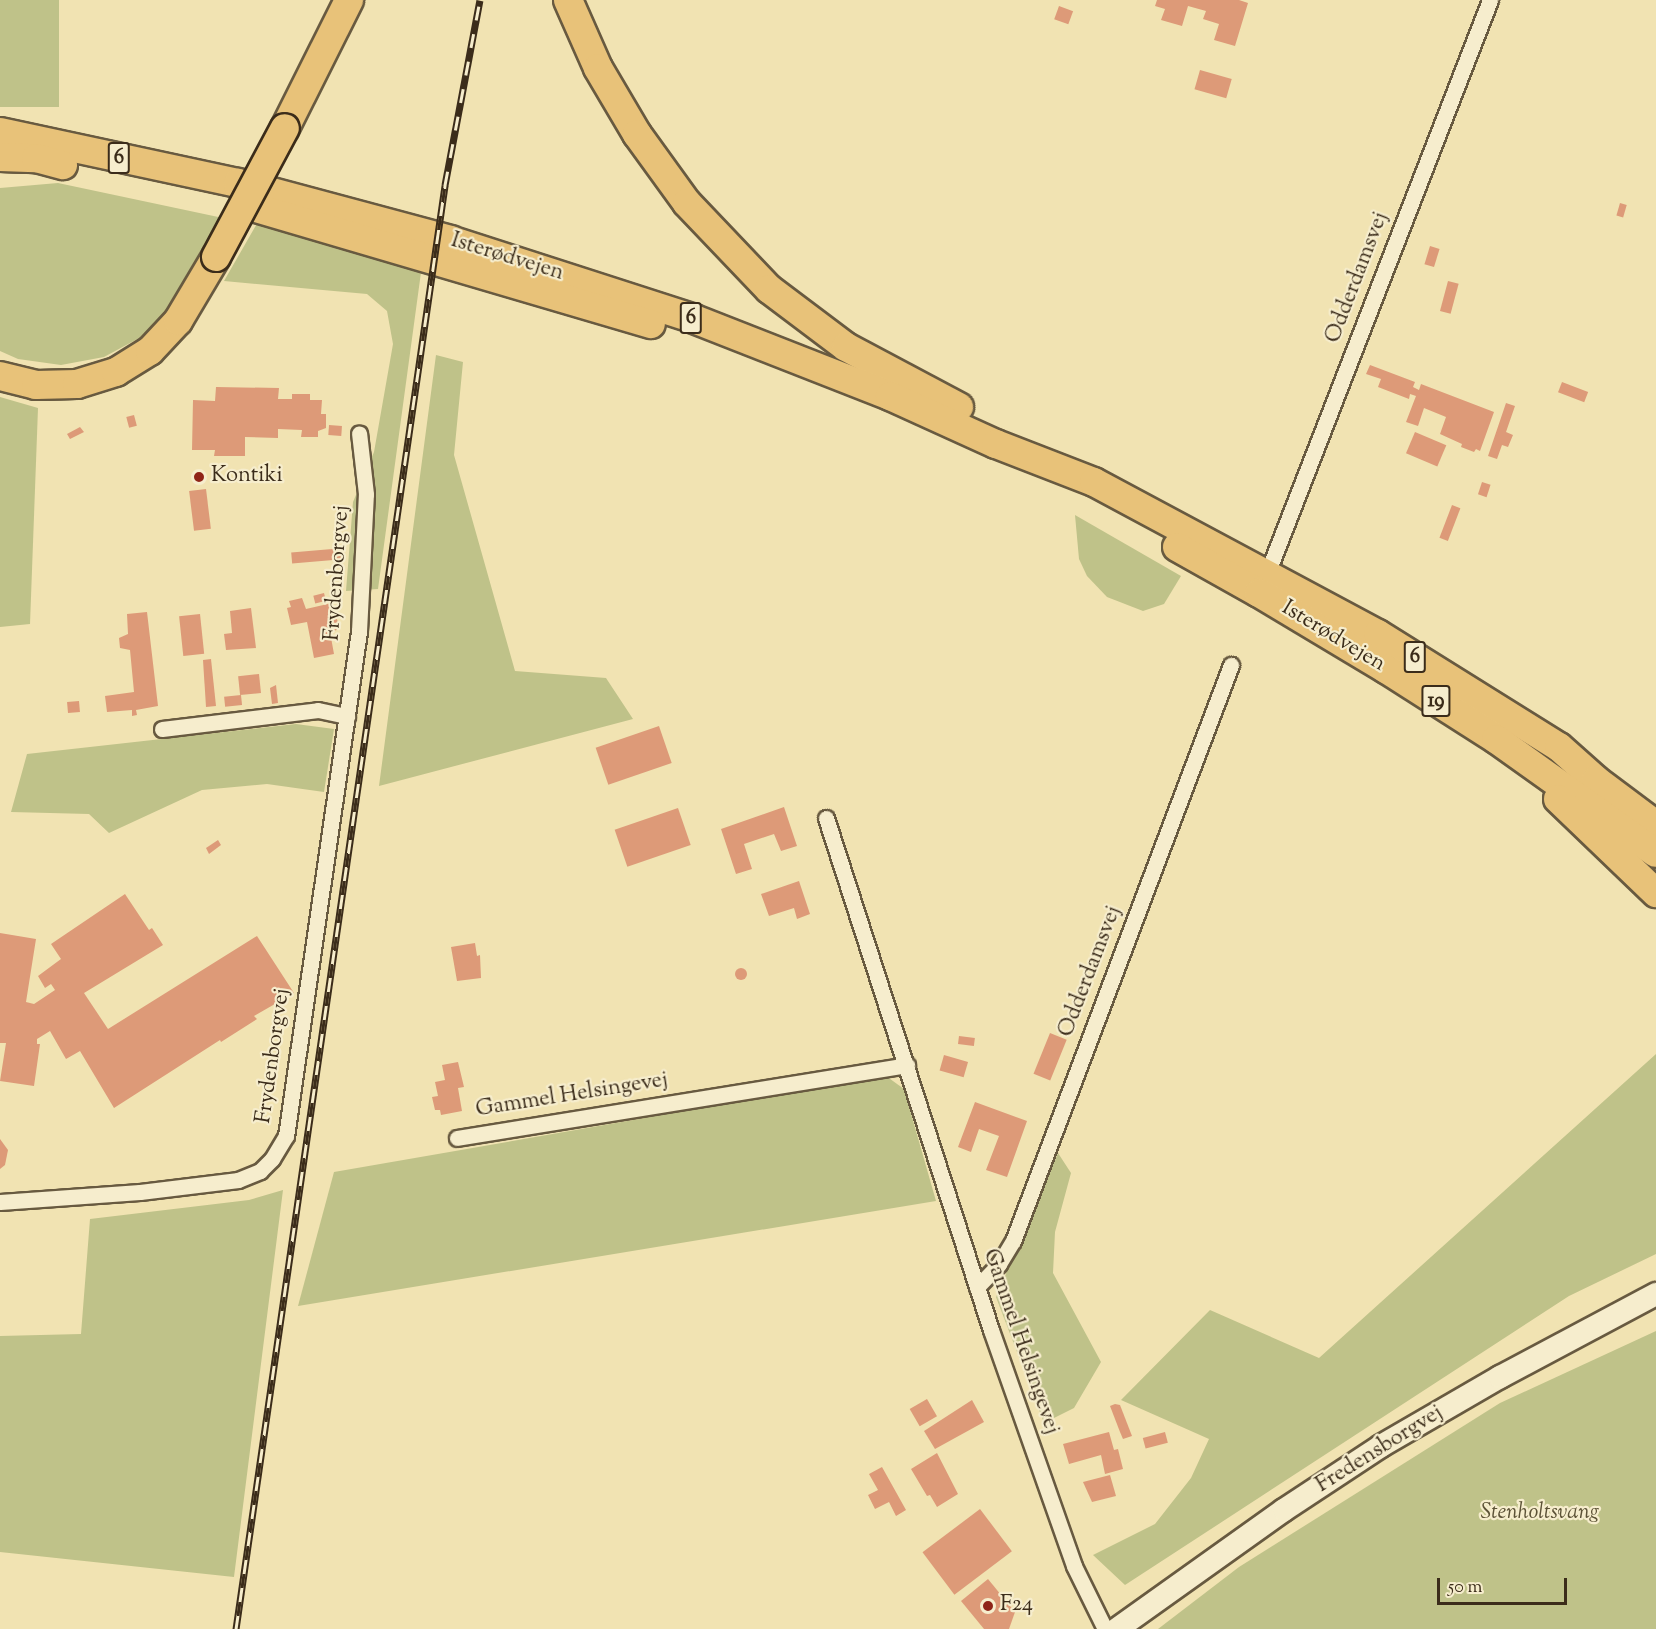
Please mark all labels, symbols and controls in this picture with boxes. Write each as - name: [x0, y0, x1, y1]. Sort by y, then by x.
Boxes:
- road number: 6: [107, 140, 131, 176]
- street label: Odderdamsvej: [1321, 209, 1395, 347]
- street label: Isterødvejen: [447, 228, 567, 288]
- road number: 6: [679, 300, 703, 336]
- place label: Kontiki: [211, 464, 283, 490]
- marker: Kontiki: [192, 470, 206, 484]
- street label: Frydenborgvej: [320, 504, 356, 642]
- street label: Isterødvejen: [1276, 596, 1390, 678]
- road number: 6: [1403, 639, 1427, 675]
- road number: 19: [1421, 683, 1451, 719]
- street label: Odderdamsvej: [1054, 903, 1128, 1041]
- street label: Frydenborgvej: [251, 987, 297, 1125]
- street label: Gammel Helsingevej: [474, 1068, 670, 1124]
- street label: Gammel Helsingevej: [976, 1246, 1064, 1438]
- street label: Fredensborgvej: [1312, 1401, 1448, 1499]
- park label: Stenholtsvang: [1481, 1501, 1599, 1527]
- scale bar: [1440, 1566, 1570, 1604]
- text: 50 m: [1448, 1575, 1482, 1601]
- place label: F24: [1000, 1593, 1033, 1619]
- marker: F24: [981, 1599, 995, 1613]

